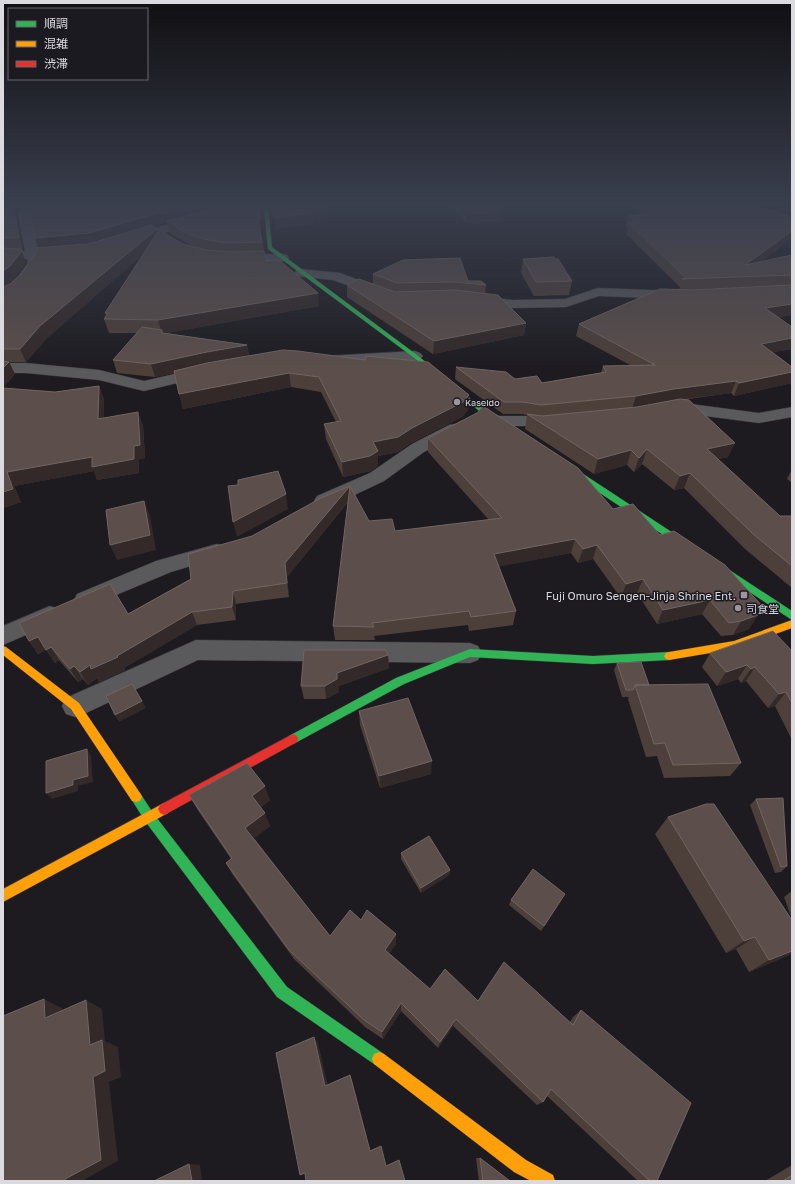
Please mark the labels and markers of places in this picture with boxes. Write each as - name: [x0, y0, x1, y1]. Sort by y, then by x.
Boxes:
- marker: Kaseido: [452, 397, 462, 407]
- place label: Kaseido: [465, 397, 500, 408]
- place label: Fuji Omuro Sengen-Jinja Shrine Ent.: [546, 589, 736, 602]
- marker: Fuji Omuro Sengen-Jinja Shrine Ent.: [739, 590, 749, 600]
- place label: 司食堂: [746, 602, 779, 615]
- marker: 司食堂: [733, 603, 743, 613]

